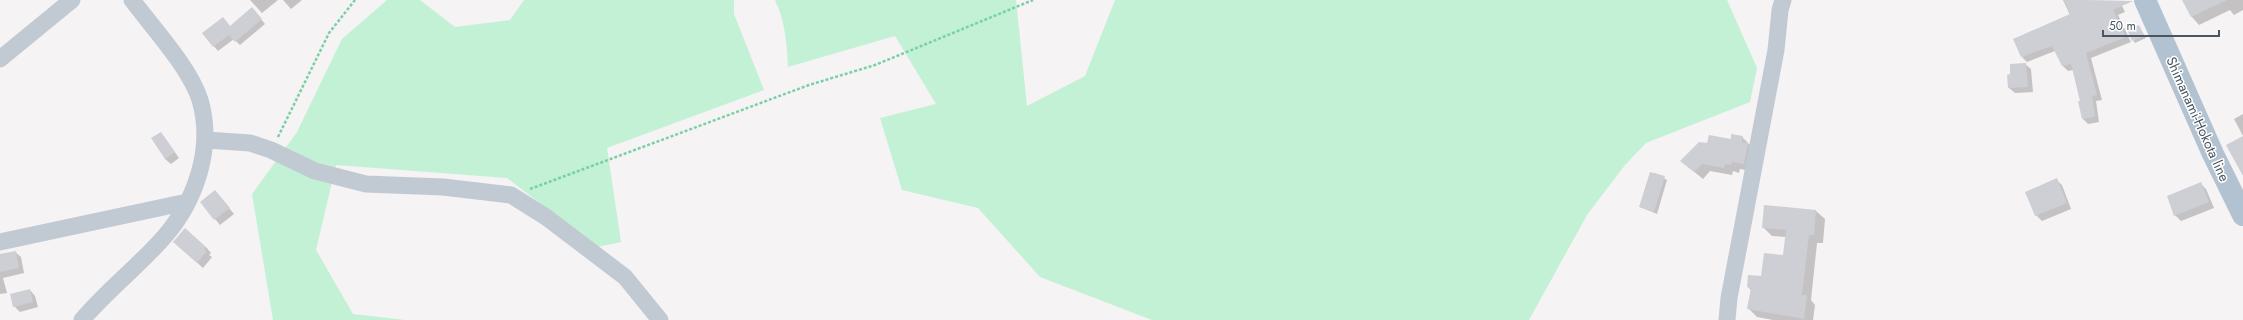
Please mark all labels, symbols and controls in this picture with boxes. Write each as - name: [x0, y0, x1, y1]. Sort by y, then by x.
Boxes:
- scale bar: [2103, 12, 2219, 38]
- text: 50 m: [2109, 17, 2136, 35]
- street label: Shimanami-Hokota line: [2161, 53, 2235, 185]

